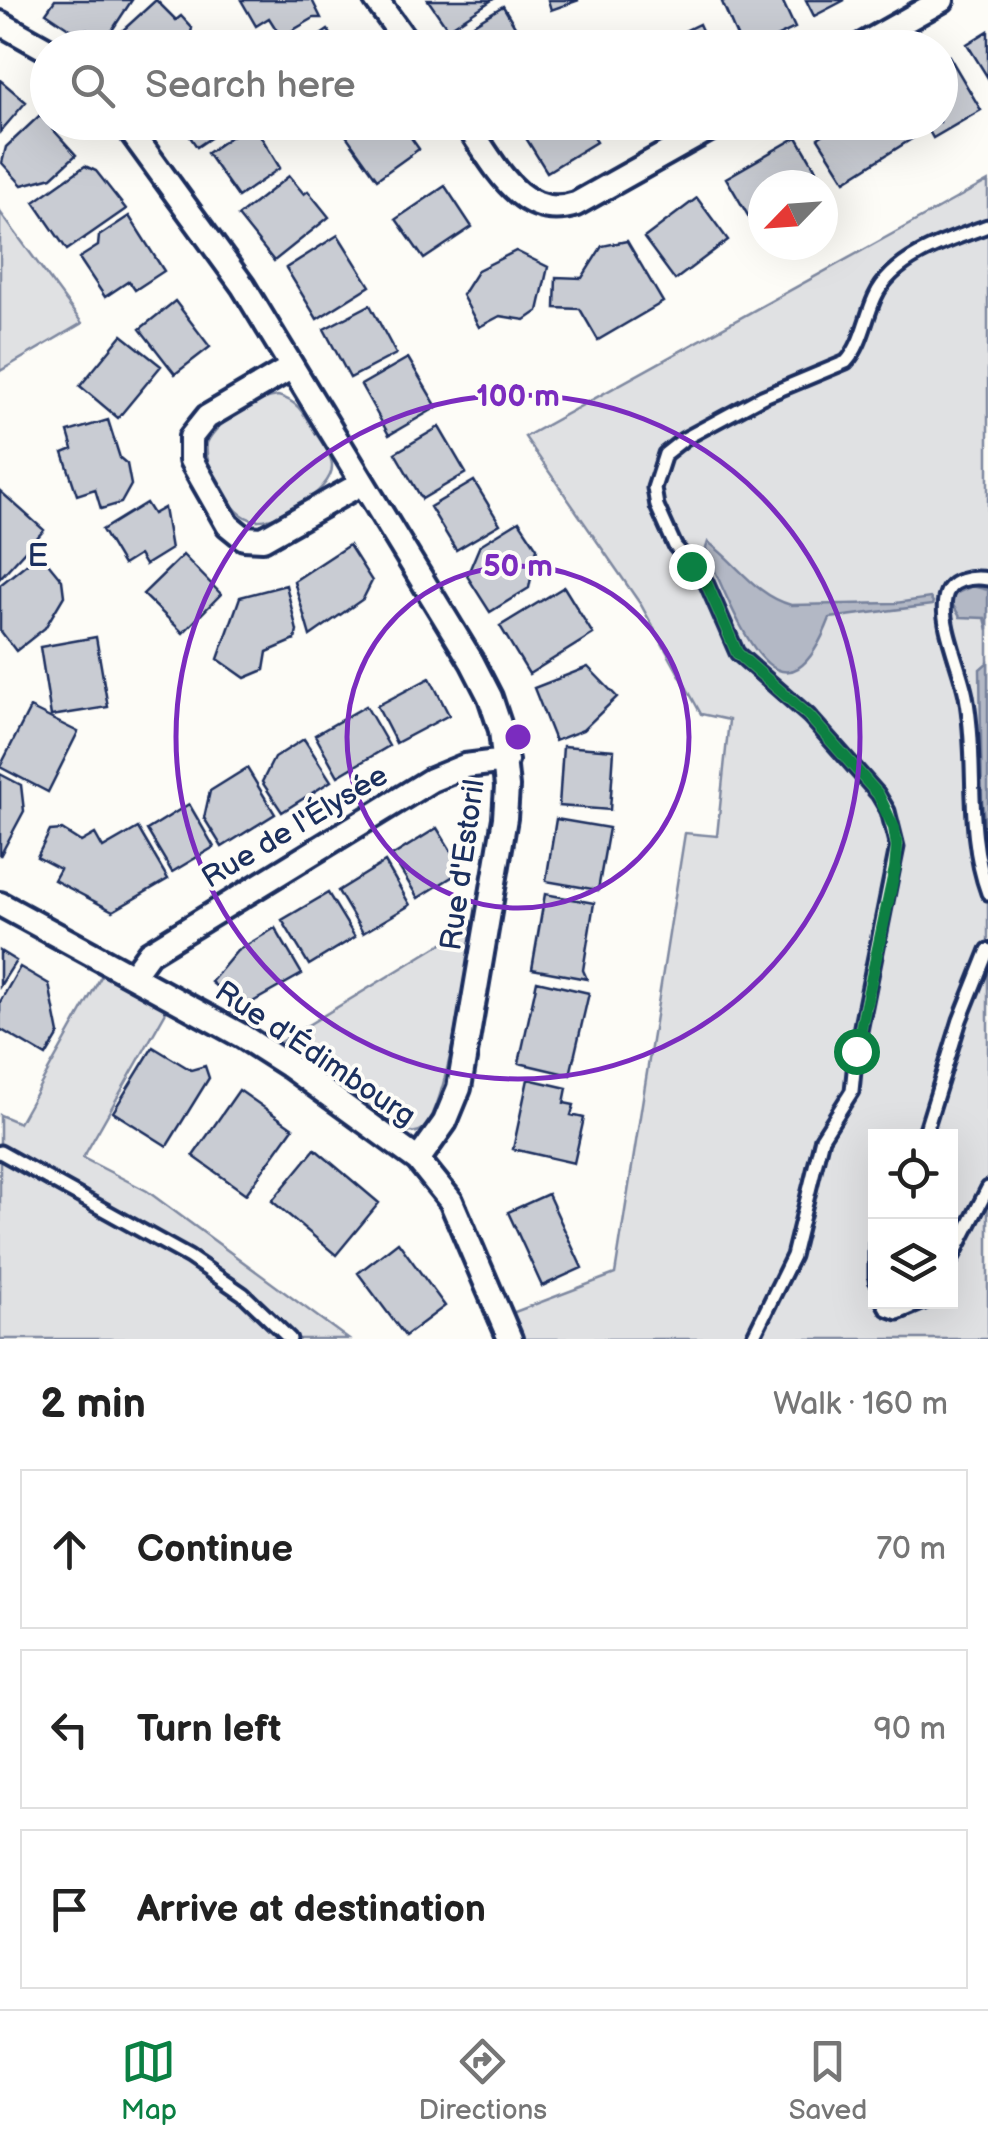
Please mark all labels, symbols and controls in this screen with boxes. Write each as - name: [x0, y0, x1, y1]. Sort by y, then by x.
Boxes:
- search box: [30, 30, 958, 140]
- icon: search: [65, 58, 120, 113]
- text: Search here: [145, 63, 356, 108]
- north arrow: [748, 170, 838, 260]
- text: 100 m: [476, 379, 560, 415]
- district label: E: [27, 537, 51, 576]
- route end: [669, 544, 715, 590]
- text: 50 m: [483, 549, 553, 585]
- centre of rings: [500, 719, 536, 755]
- street label: Rue de l'Élysée: [195, 757, 394, 897]
- street label: Rue d'Estoril: [433, 777, 493, 953]
- street label: Rue d'Édimbourg: [208, 973, 423, 1134]
- route start: [834, 1029, 880, 1075]
- map controls: [868, 1129, 958, 1309]
- button: locate: [868, 1129, 958, 1219]
- button: layers: [868, 1219, 958, 1309]
- text: 2 min: [40, 1379, 146, 1430]
- text: Walk · 160 m: [773, 1385, 948, 1424]
- icon: ahead: [42, 1522, 97, 1577]
- text: Continue: [137, 1527, 293, 1572]
- text: 70 m: [876, 1530, 946, 1569]
- icon: left: [42, 1702, 97, 1757]
- text: Turn left: [137, 1707, 281, 1752]
- text: 90 m: [874, 1710, 946, 1749]
- icon: arrive: [42, 1882, 97, 1937]
- text: Arrive at destination: [137, 1887, 486, 1932]
- tab: Map: [121, 2034, 177, 2127]
- tab: Directions: [418, 2034, 547, 2127]
- tab: Saved: [789, 2034, 867, 2127]

